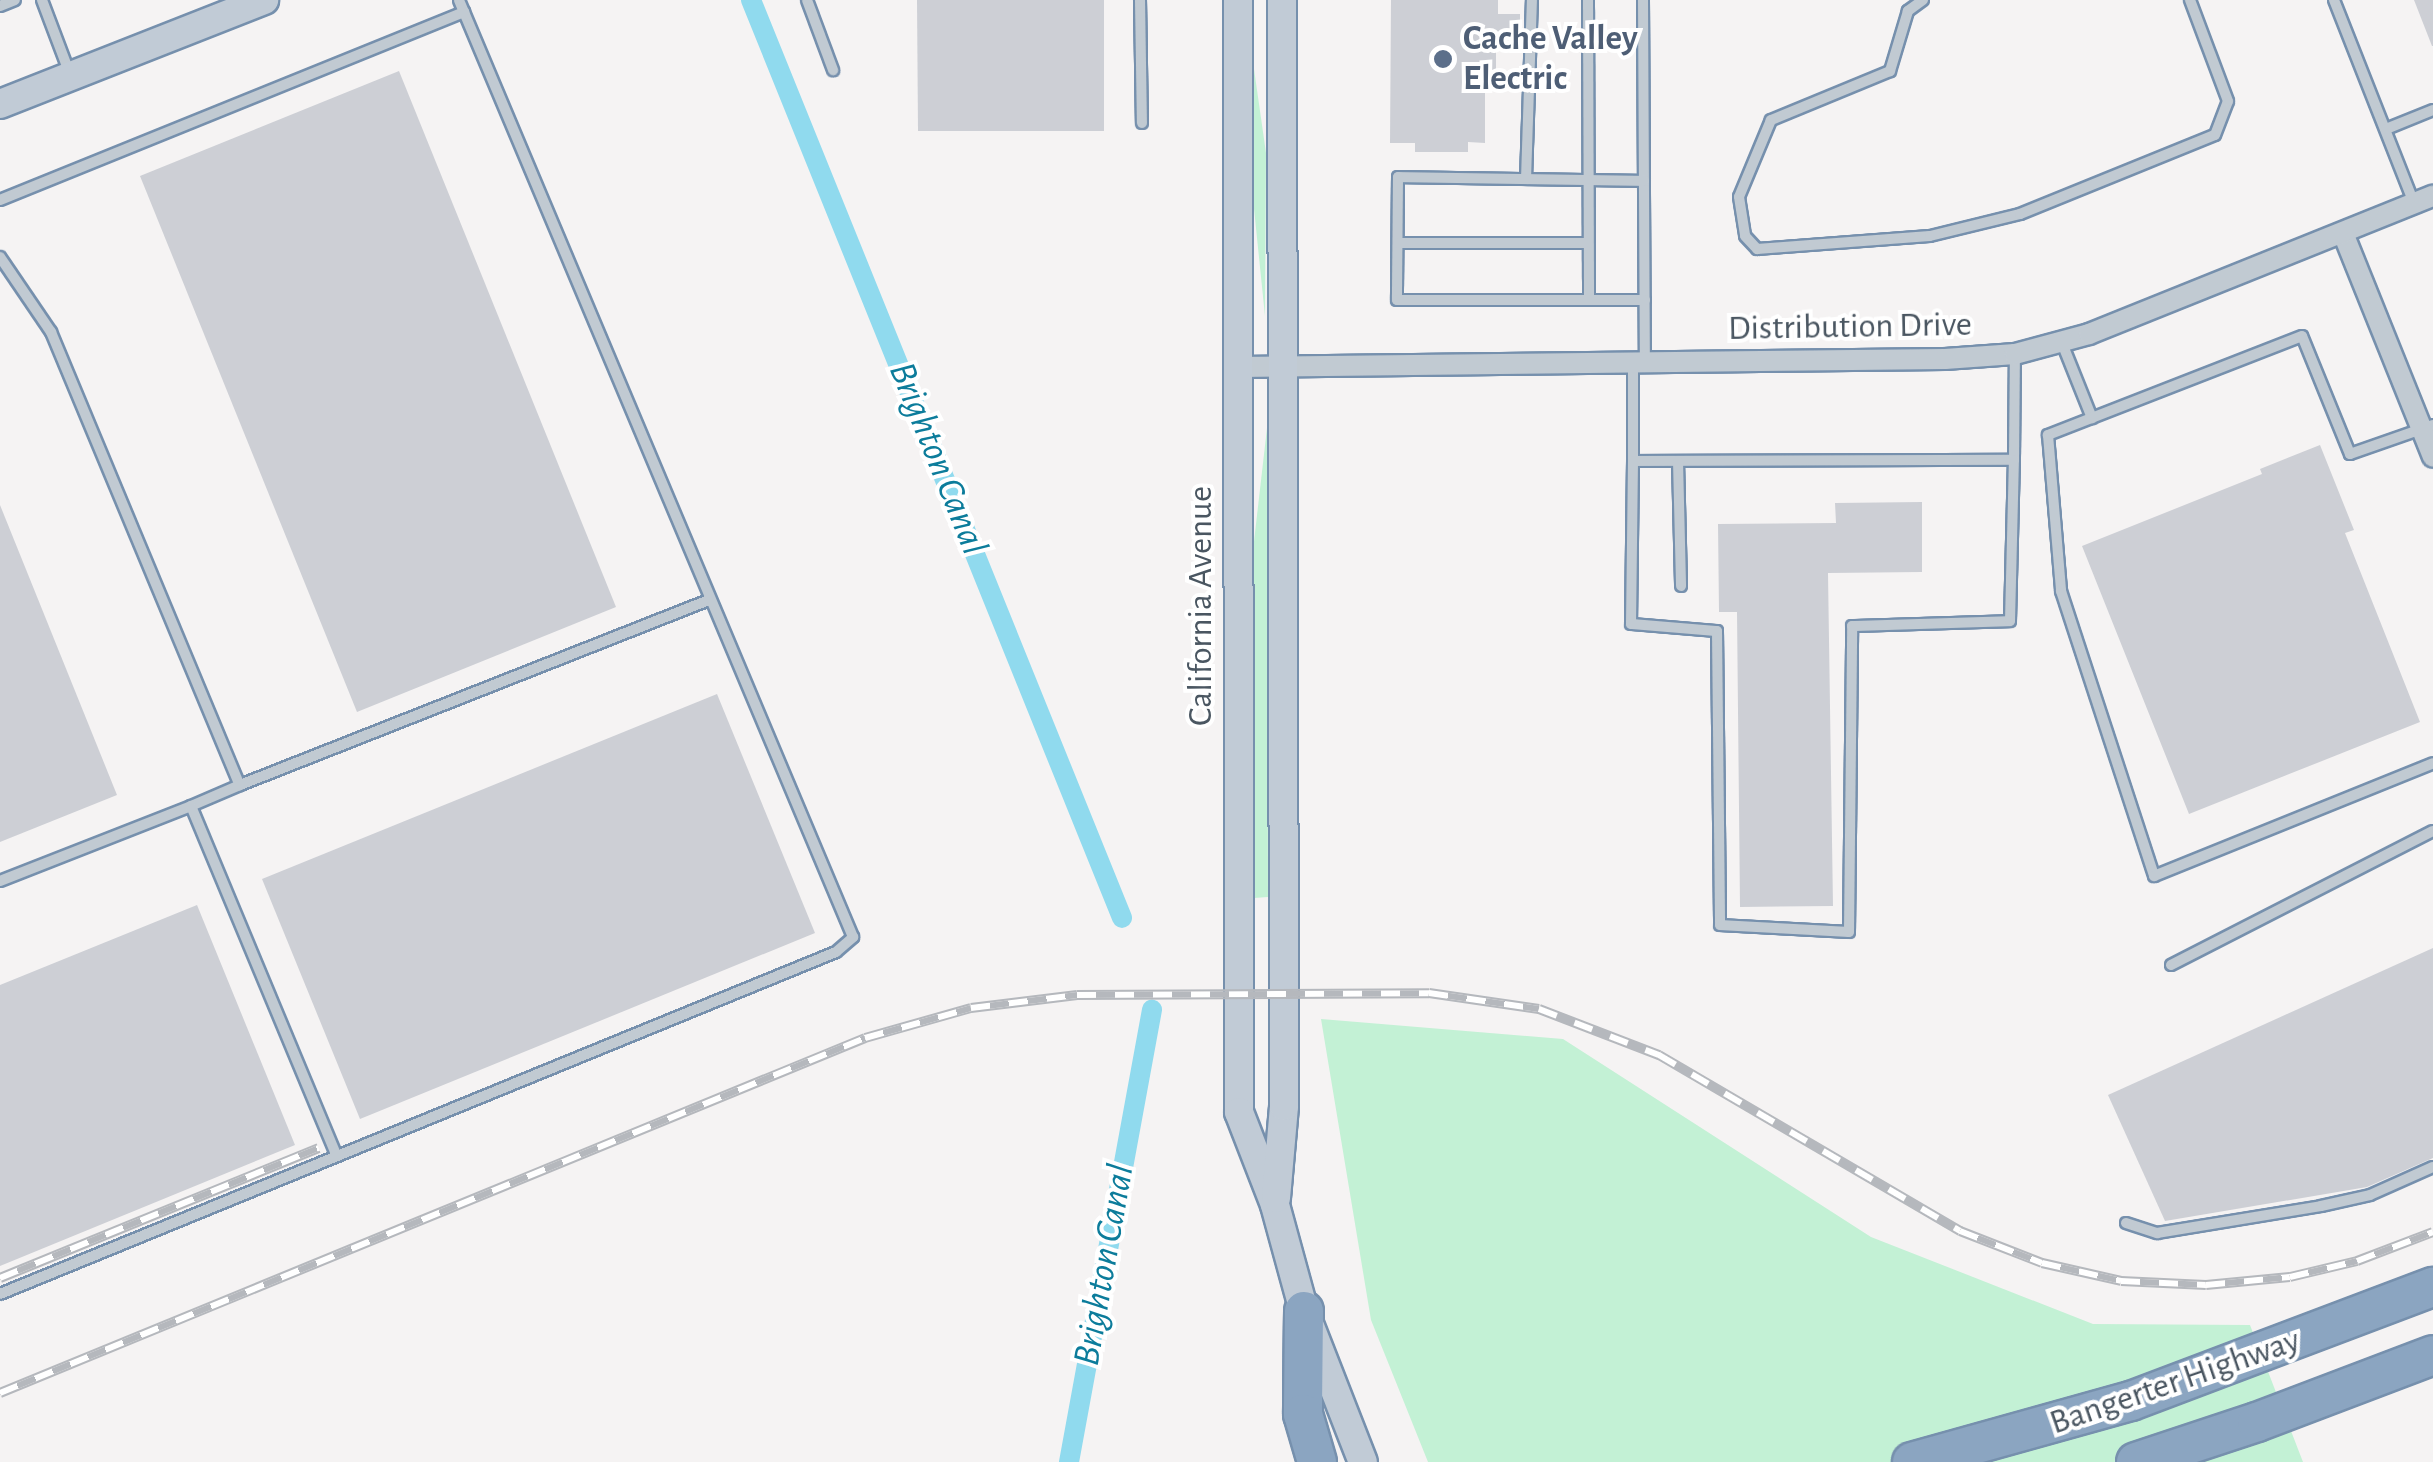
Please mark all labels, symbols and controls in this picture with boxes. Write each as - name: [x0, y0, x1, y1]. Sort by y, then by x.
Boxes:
- place label: Cache Valley Electric: [1463, 18, 1638, 100]
- marker: Cache Valley Electric: [1432, 48, 1454, 70]
- street label: Distribution Drive: [1728, 304, 1972, 350]
- water label: Brighton Canal: [878, 356, 996, 562]
- street label: California Avenue: [1180, 486, 1222, 726]
- water label: Brighton Canal: [1065, 1161, 1145, 1369]
- street label: Bangerter Highway: [2044, 1320, 2306, 1444]

